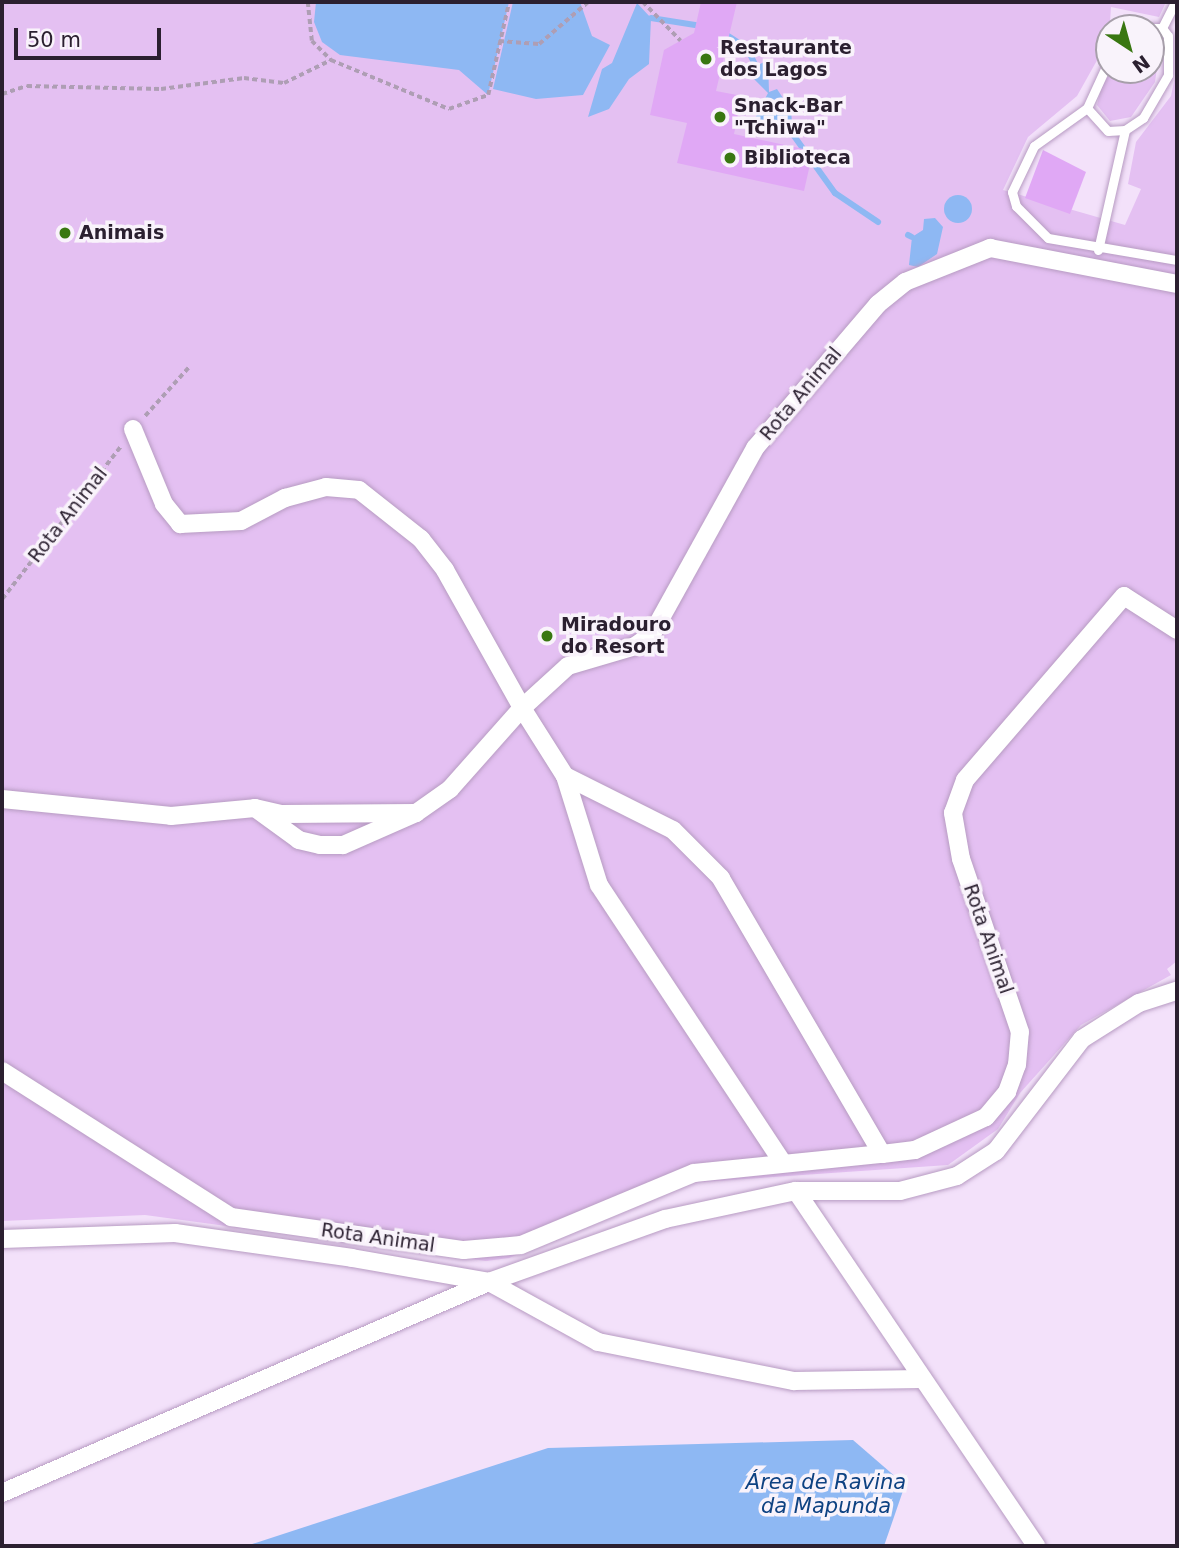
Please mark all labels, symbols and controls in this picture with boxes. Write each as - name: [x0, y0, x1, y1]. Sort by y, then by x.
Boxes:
- scale bar: [18, 14, 164, 58]
- north arrow: [1095, 14, 1165, 84]
- text: 50 m: [27, 28, 81, 52]
- place label: Restaurante dos Lagos: [720, 37, 852, 81]
- marker: Restaurante dos Lagos: [698, 51, 714, 67]
- text: N: [1128, 51, 1154, 78]
- place label: Snack-Bar "Tchiwa": [734, 95, 842, 139]
- marker: Snack-Bar "Tchiwa": [712, 109, 728, 125]
- place label: Biblioteca: [744, 147, 851, 169]
- marker: Biblioteca: [722, 150, 738, 166]
- place label: Animais: [79, 222, 164, 244]
- marker: Animais: [57, 225, 73, 241]
- street label: Rota Animal: [755, 343, 847, 445]
- street label: Rota Animal: [24, 463, 112, 567]
- place label: Miradouro do Resort: [561, 614, 671, 658]
- marker: Miradouro do Resort: [539, 628, 555, 644]
- street label: Rota Animal: [959, 881, 1017, 997]
- street label: Rota Animal: [320, 1219, 436, 1257]
- water label: Área de Ravina da Mapunda: [746, 1469, 906, 1519]

